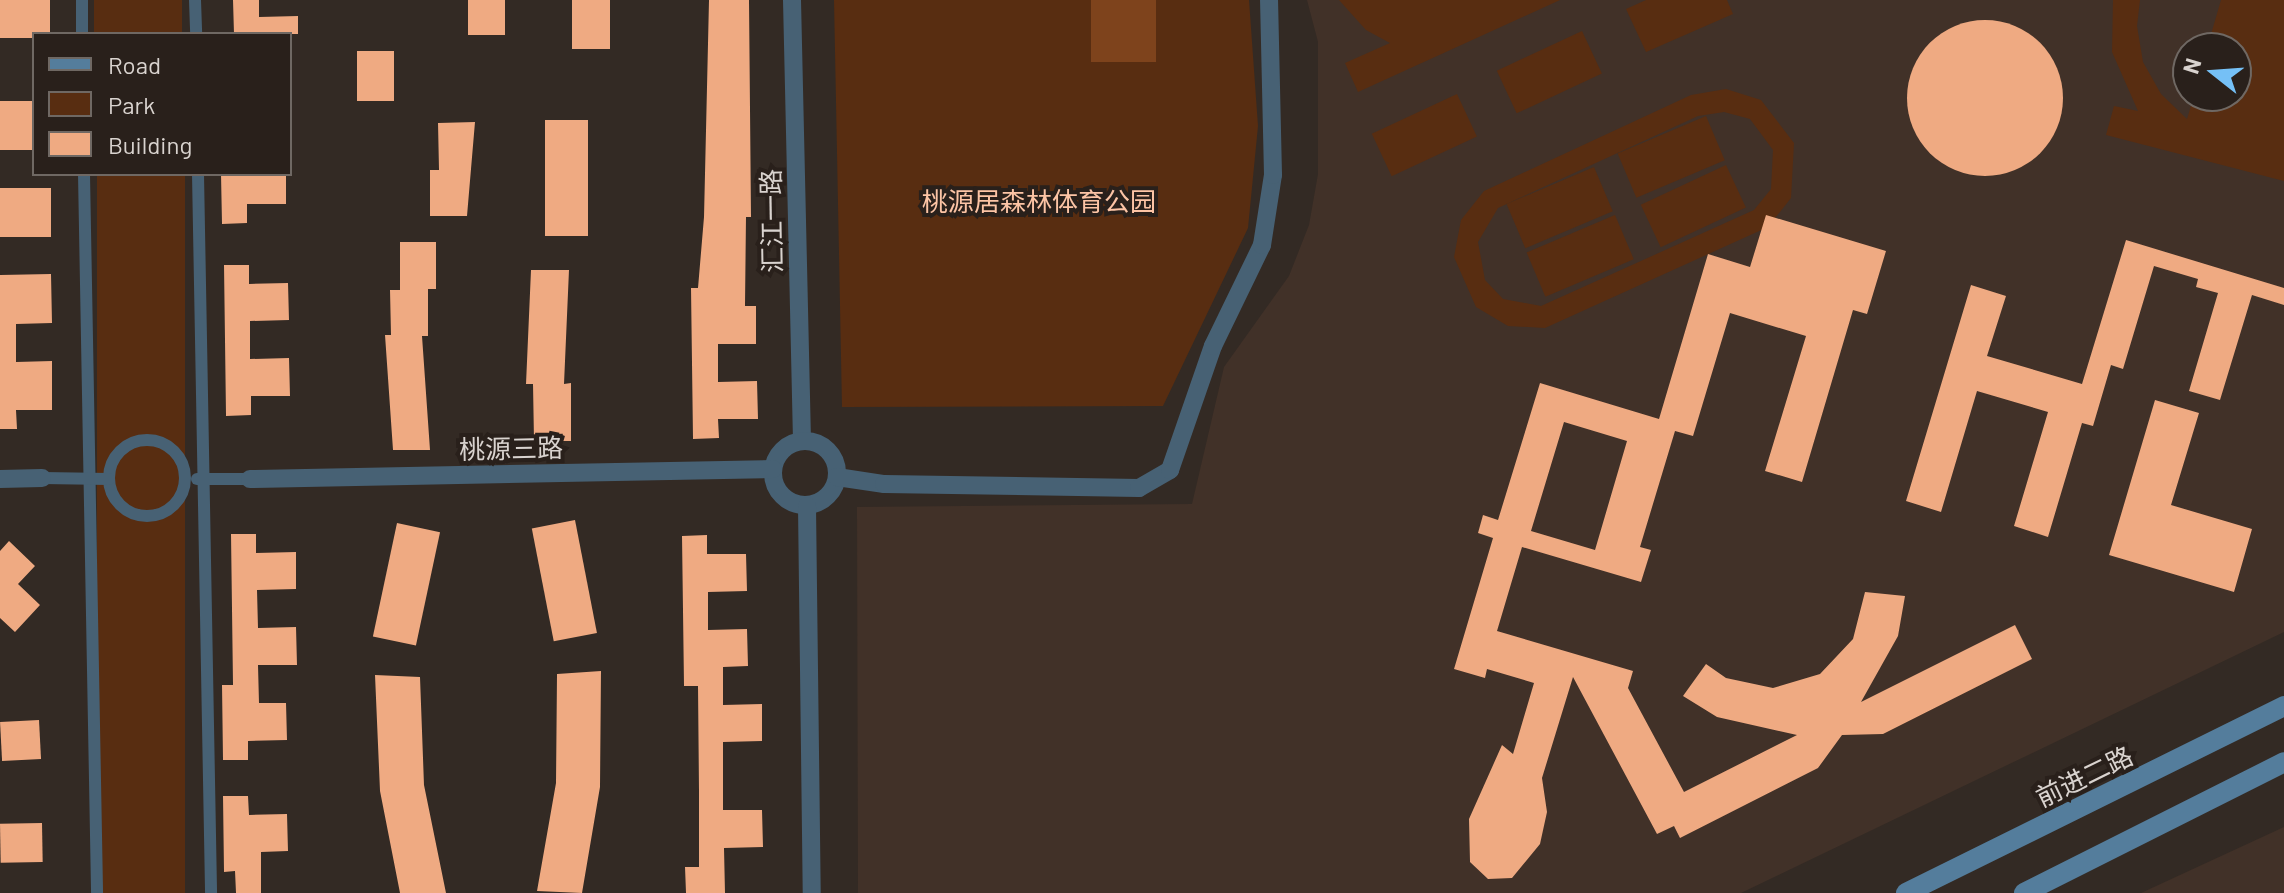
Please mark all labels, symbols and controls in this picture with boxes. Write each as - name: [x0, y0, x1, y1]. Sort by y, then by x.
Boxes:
- legend: [32, 32, 292, 176]
- north arrow: [2172, 32, 2252, 112]
- text: Road: [108, 50, 161, 79]
- text: N: [2176, 55, 2206, 76]
- text: Park: [108, 90, 155, 119]
- text: Building: [108, 130, 192, 159]
- street label: 汇江一路: [754, 169, 788, 273]
- park label: 桃源居森林体育公园: [922, 185, 1156, 217]
- street label: 桃源三路: [459, 431, 563, 465]
- street label: 前进二路: [2030, 739, 2138, 813]

